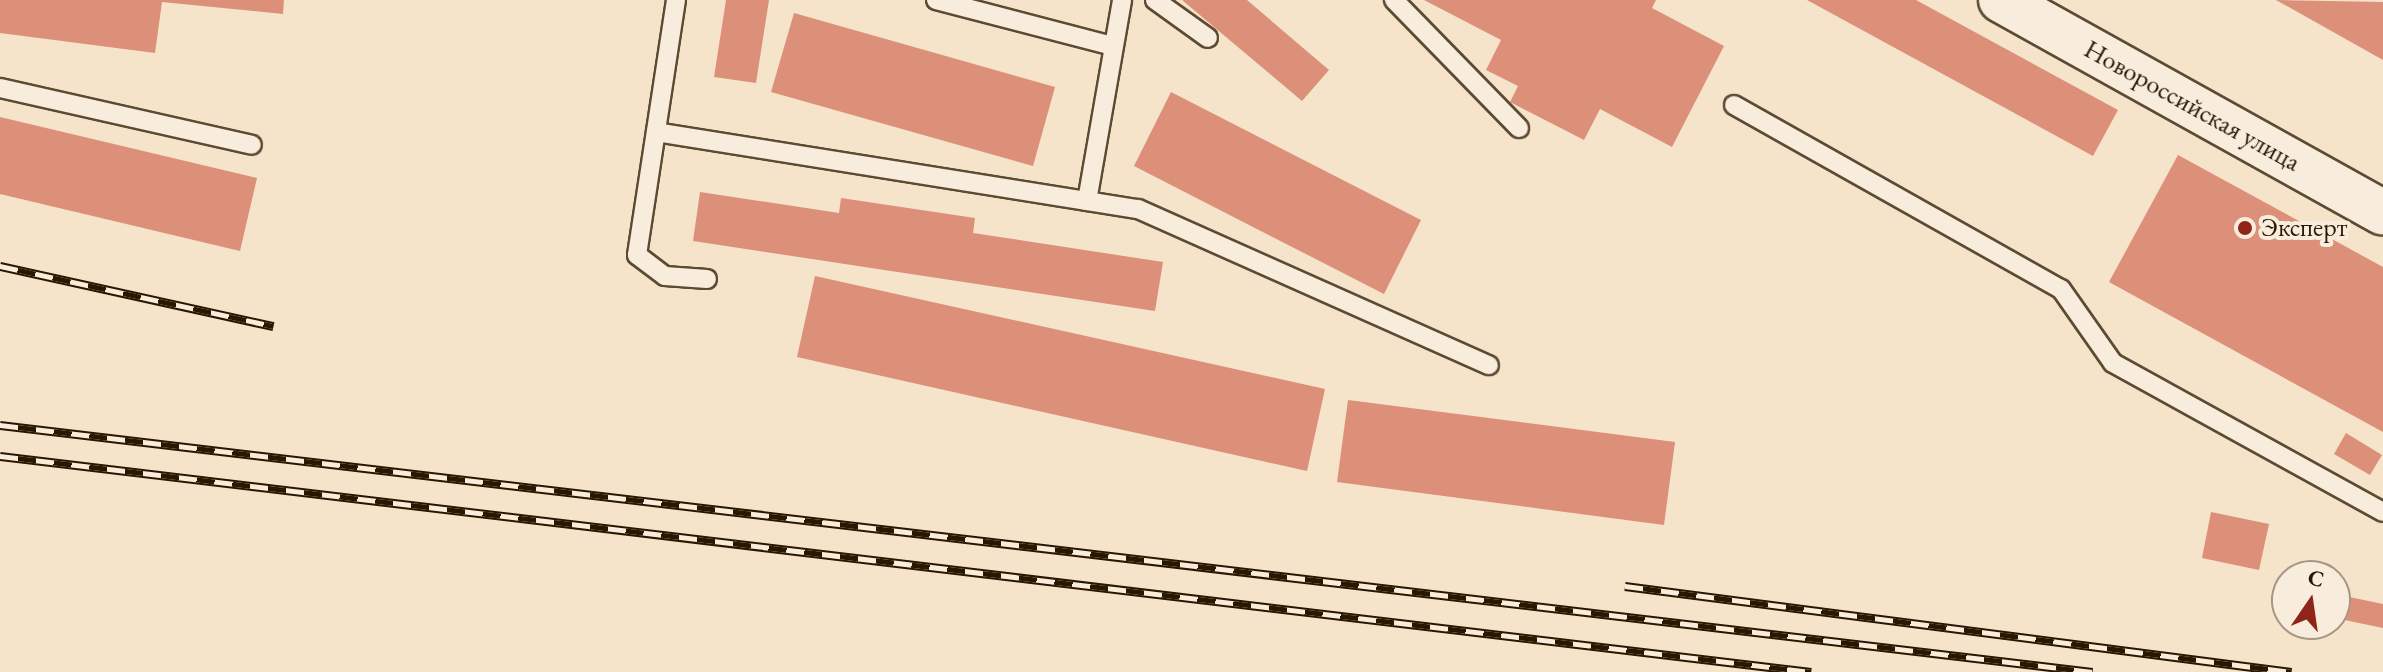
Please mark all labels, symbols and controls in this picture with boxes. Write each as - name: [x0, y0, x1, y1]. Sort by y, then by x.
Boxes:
- street label: Новороссийская улица: [2079, 34, 2305, 178]
- place label: Эксперт: [2261, 212, 2347, 244]
- marker: Эксперт: [2236, 219, 2254, 237]
- north arrow: [2271, 560, 2351, 640]
- text: С: [2305, 562, 2327, 594]

